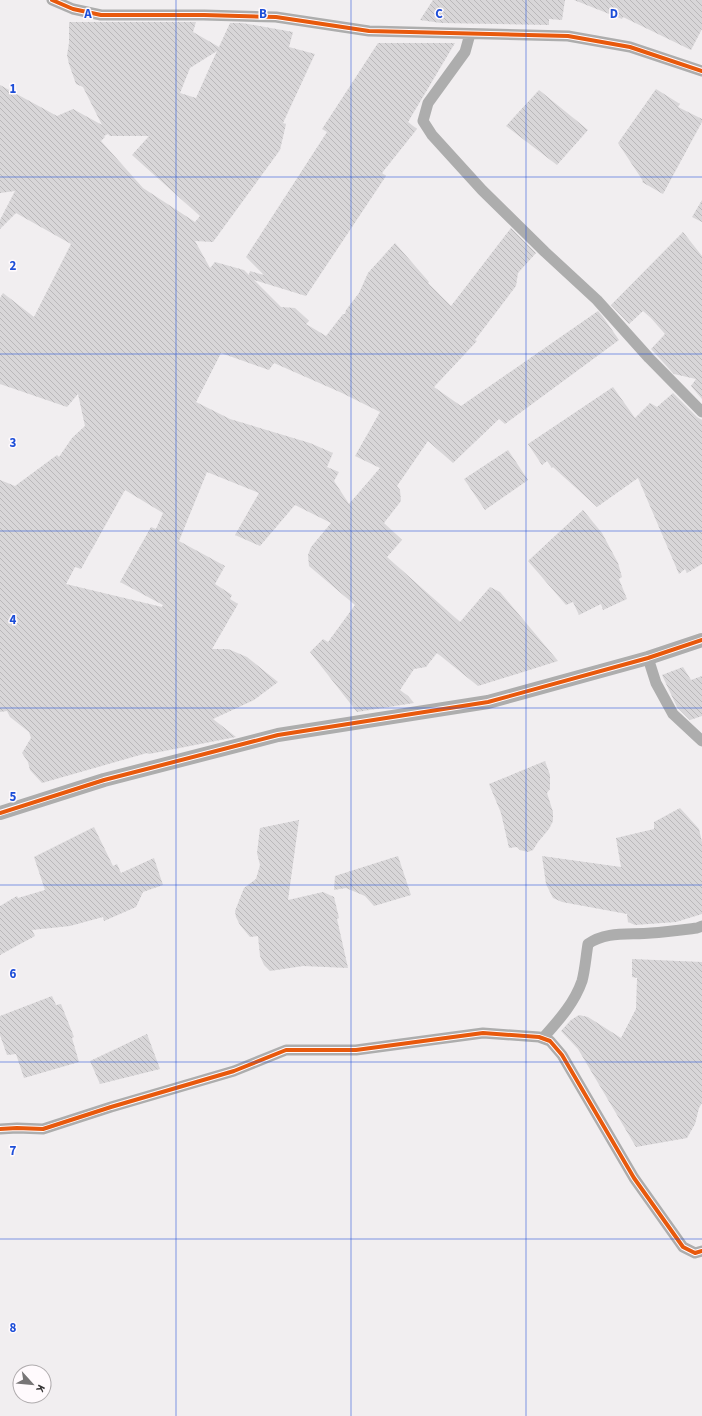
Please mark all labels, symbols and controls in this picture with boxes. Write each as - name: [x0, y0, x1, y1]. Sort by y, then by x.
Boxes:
- text: A: [83, 5, 92, 23]
- text: B: [259, 5, 267, 23]
- text: C: [435, 5, 443, 23]
- text: D: [610, 5, 618, 23]
- text: 1: [10, 80, 17, 98]
- text: 2: [10, 257, 17, 275]
- text: 3: [10, 434, 17, 452]
- text: 4: [10, 611, 17, 629]
- text: 5: [10, 788, 17, 806]
- text: 6: [10, 965, 17, 983]
- text: 7: [10, 1142, 17, 1160]
- text: 8: [10, 1319, 17, 1337]
- north arrow: [12, 1364, 52, 1404]
- text: K: [32, 1382, 49, 1395]

